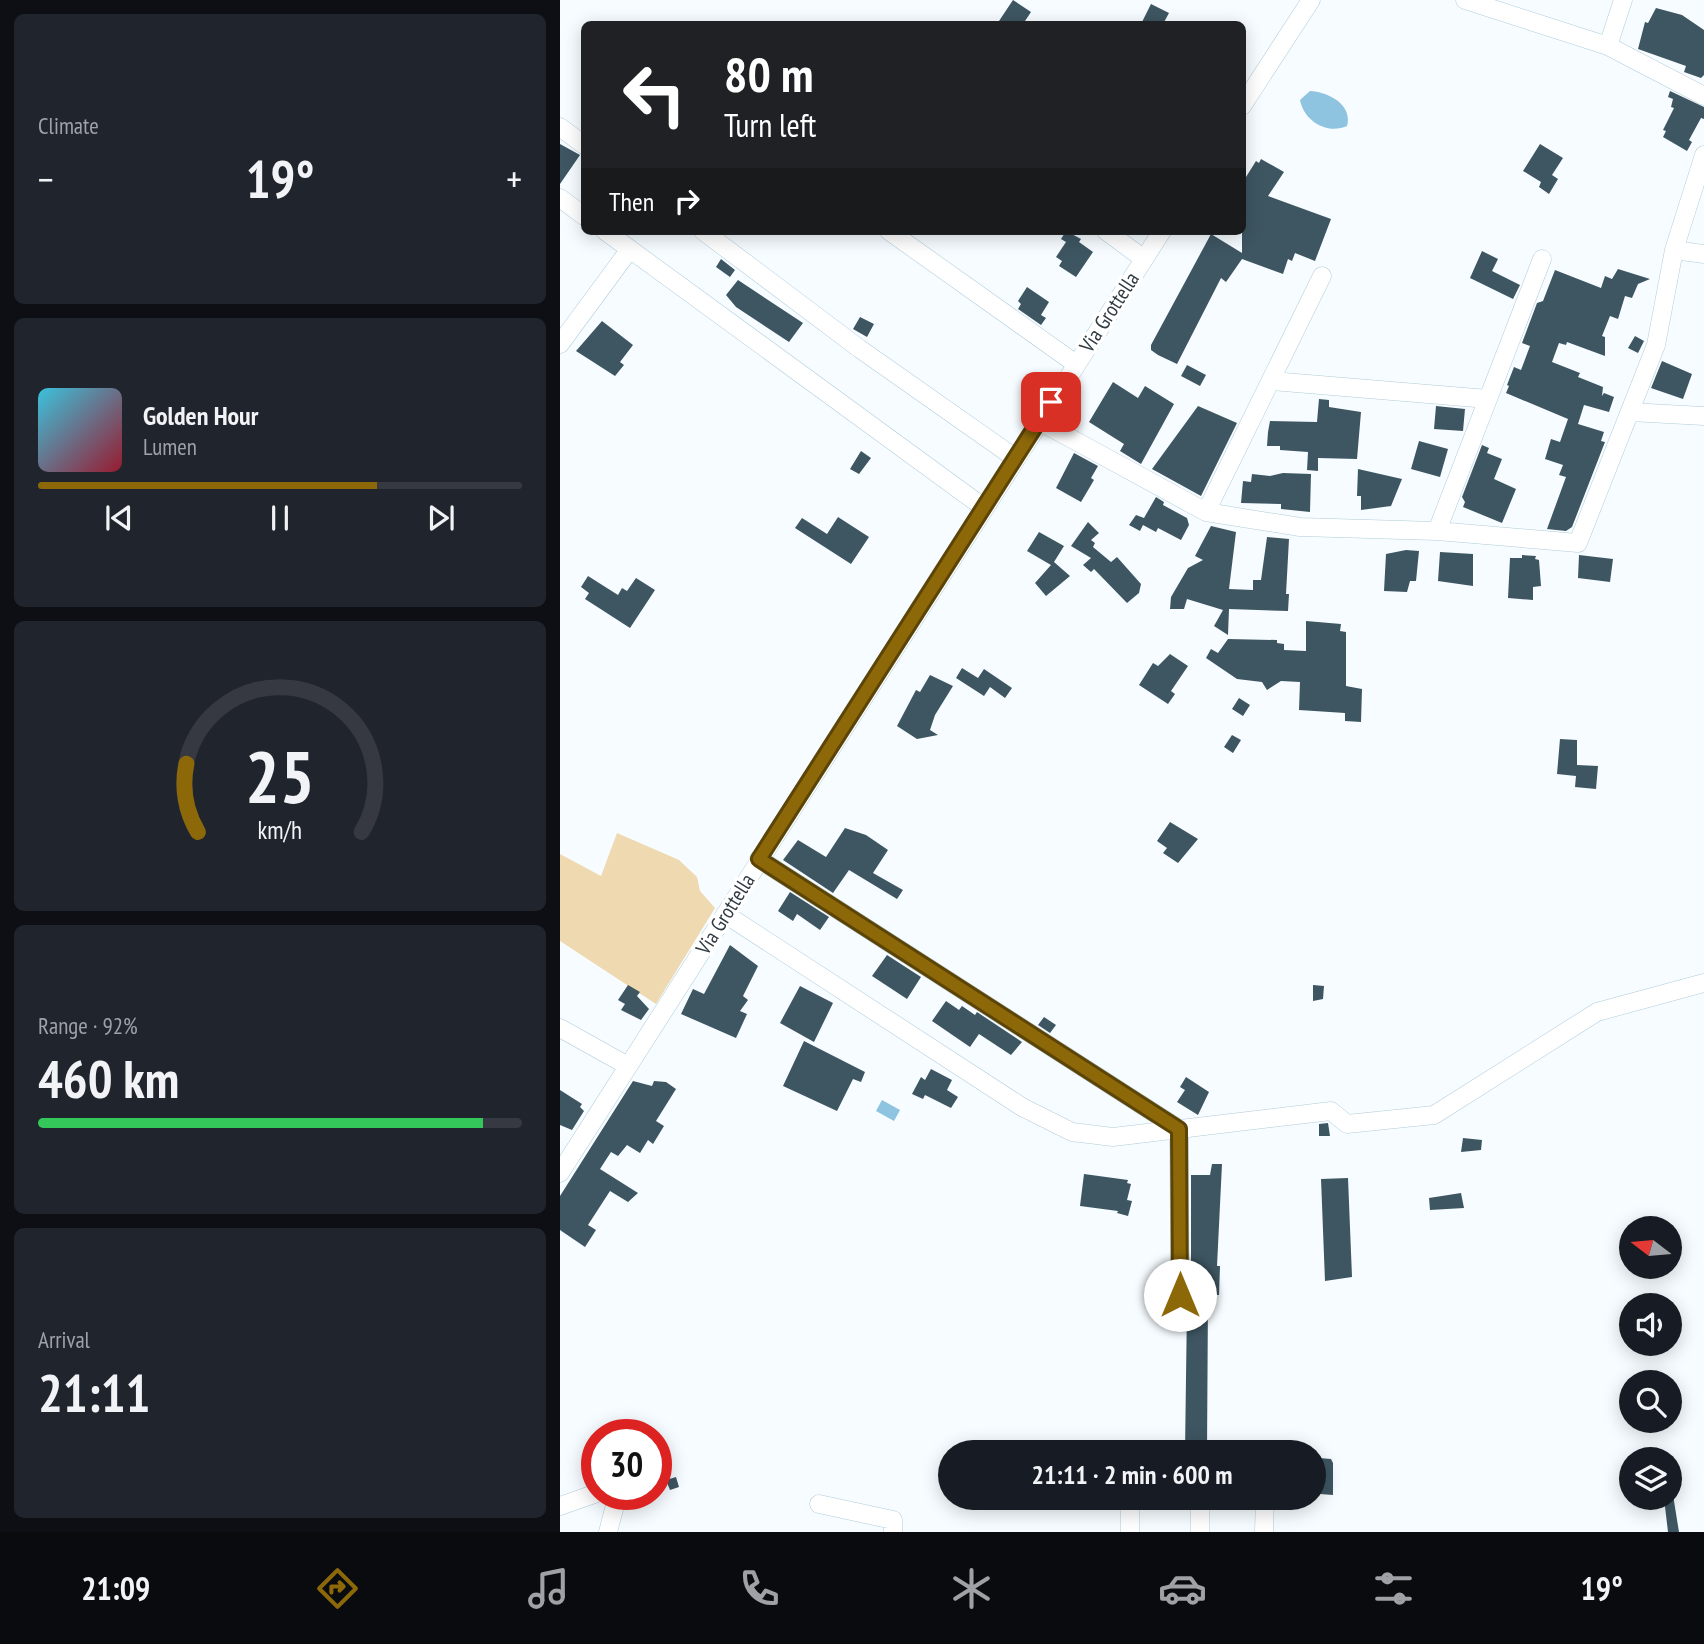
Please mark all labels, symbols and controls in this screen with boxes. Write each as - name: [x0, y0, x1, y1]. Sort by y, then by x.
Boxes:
- text: 80 m: [724, 42, 813, 106]
- icon: left: [609, 49, 700, 140]
- text: Turn left: [724, 104, 816, 146]
- text: Climate: [38, 111, 99, 140]
- text: 19°: [246, 145, 314, 212]
- text: −: [38, 154, 54, 203]
- text: +: [506, 154, 522, 203]
- icon: right: [668, 182, 706, 220]
- text: Then: [609, 185, 654, 218]
- street label: Via Grottella: [1072, 267, 1145, 358]
- pin: [1021, 372, 1081, 432]
- icon: arrive: [1032, 383, 1070, 421]
- text: Golden Hour: [143, 399, 258, 432]
- text: Lumen: [143, 432, 197, 461]
- icon: previous: [100, 499, 138, 537]
- icon: pause: [261, 499, 299, 537]
- icon: next: [422, 499, 460, 537]
- text: 25: [245, 728, 315, 822]
- text: km/h: [258, 814, 302, 846]
- street label: Via Grottella: [689, 868, 760, 960]
- text: Range · 92%: [38, 1011, 138, 1040]
- text: 460 km: [38, 1045, 179, 1112]
- north arrow: [1619, 1216, 1682, 1279]
- map controls: [1619, 1216, 1682, 1510]
- position arrow: [1143, 1258, 1217, 1332]
- button: sound: [1619, 1293, 1682, 1356]
- text: Arrival: [38, 1325, 90, 1354]
- text: 21:11: [38, 1359, 150, 1426]
- button: search: [1619, 1370, 1682, 1433]
- speed limit sign: 30: [581, 1419, 672, 1510]
- button: layers: [1619, 1447, 1682, 1510]
- text: 21:11 · 2 min · 600 m: [1032, 1458, 1232, 1491]
- icon: directions: [313, 1564, 362, 1613]
- icon: music: [524, 1564, 573, 1613]
- icon: phone: [735, 1564, 784, 1613]
- icon: climate: [947, 1564, 996, 1613]
- icon: car: [1158, 1564, 1207, 1613]
- icon: filters: [1369, 1564, 1418, 1613]
- text: 21:09: [81, 1567, 150, 1609]
- text: 19°: [1581, 1567, 1623, 1609]

